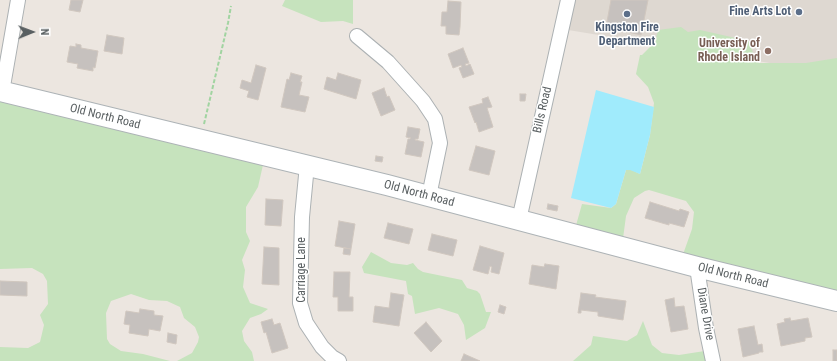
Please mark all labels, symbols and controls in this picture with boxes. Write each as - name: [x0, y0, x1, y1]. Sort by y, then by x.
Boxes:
- place label: Fine Arts Lot: [729, 5, 791, 19]
- marker: Fine Arts Lot: [794, 7, 804, 17]
- marker: Kingston Fire Department: [622, 9, 632, 19]
- north arrow: [12, 12, 52, 52]
- place label: Kingston Fire Department: [595, 21, 659, 49]
- text: N: [38, 28, 51, 35]
- place label: University of Rhode Island: [698, 37, 760, 65]
- marker: University of Rhode Island: [763, 46, 773, 56]
- street label: Bills Road: [531, 85, 555, 135]
- street label: Old North Road: [68, 101, 142, 133]
- street label: Old North Road: [382, 178, 456, 210]
- street label: Carriage Lane: [295, 237, 309, 303]
- street label: Old North Road: [696, 260, 770, 292]
- street label: Diane Drive: [693, 286, 717, 342]

